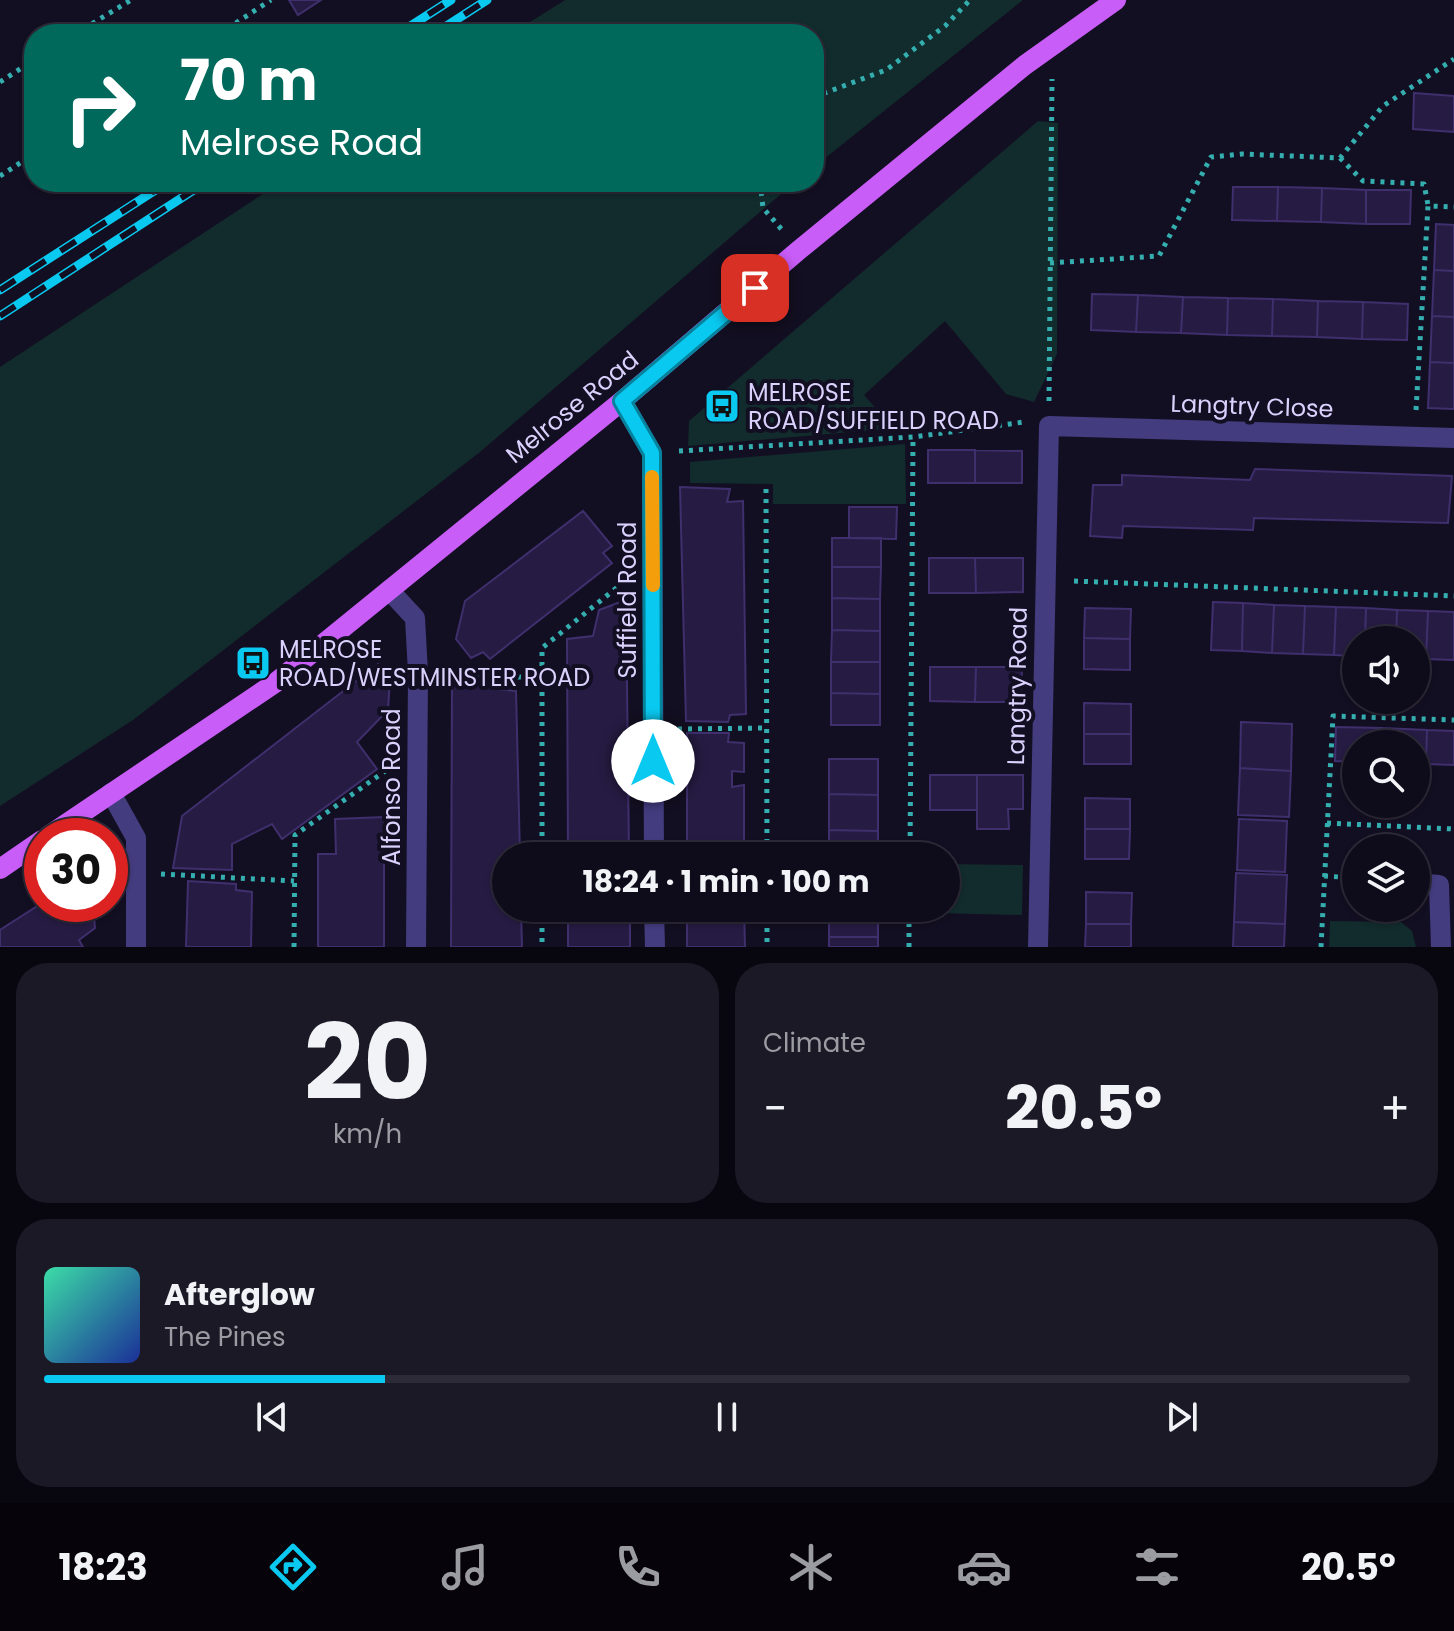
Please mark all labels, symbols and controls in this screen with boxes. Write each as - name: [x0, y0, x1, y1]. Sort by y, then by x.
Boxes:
- text: 70 m: [180, 41, 318, 120]
- icon: right: [48, 56, 152, 160]
- text: Melrose Road: [180, 117, 423, 168]
- pin: [721, 254, 789, 322]
- icon: arrive: [733, 266, 777, 310]
- street label: Melrose Road: [499, 343, 645, 471]
- place label: MELROSE ROAD/SUFFIELD ROAD: [748, 376, 999, 437]
- bus stop icon: MELROSE ROAD/SUFFIELD ROAD: [703, 387, 741, 425]
- street label: Langtry Close: [1170, 387, 1334, 425]
- street label: Suffield Road: [611, 522, 644, 678]
- street label: Langtry Road: [999, 607, 1035, 765]
- map controls: [1342, 626, 1430, 922]
- button: sound: [1342, 626, 1430, 714]
- place label: MELROSE ROAD/WESTMINSTER ROAD: [279, 633, 590, 694]
- bus stop icon: MELROSE ROAD/WESTMINSTER ROAD: [234, 644, 272, 682]
- street label: Alfonso Road: [375, 708, 408, 866]
- position arrow: [611, 719, 695, 803]
- button: search: [1342, 730, 1430, 818]
- speed limit sign: 30: [24, 818, 128, 922]
- button: layers: [1342, 834, 1430, 922]
- text: 18:24 · 1 min · 100 m: [582, 860, 870, 903]
- text: 20: [304, 990, 431, 1135]
- text: Climate: [763, 1025, 866, 1061]
- text: 20.5°: [1005, 1066, 1162, 1150]
- text: −: [763, 1078, 787, 1139]
- text: +: [1380, 1078, 1410, 1139]
- text: km/h: [333, 1116, 402, 1152]
- text: Afterglow: [164, 1273, 315, 1316]
- text: The Pines: [164, 1319, 286, 1355]
- icon: previous: [250, 1395, 294, 1439]
- icon: pause: [705, 1395, 749, 1439]
- icon: next: [1160, 1395, 1204, 1439]
- icon: directions: [265, 1539, 321, 1595]
- icon: music: [437, 1539, 493, 1595]
- icon: phone: [610, 1539, 666, 1595]
- icon: climate: [783, 1539, 839, 1595]
- icon: car: [956, 1539, 1012, 1595]
- icon: filters: [1129, 1539, 1185, 1595]
- text: 18:23: [58, 1542, 148, 1593]
- text: 20.5°: [1301, 1542, 1396, 1593]

